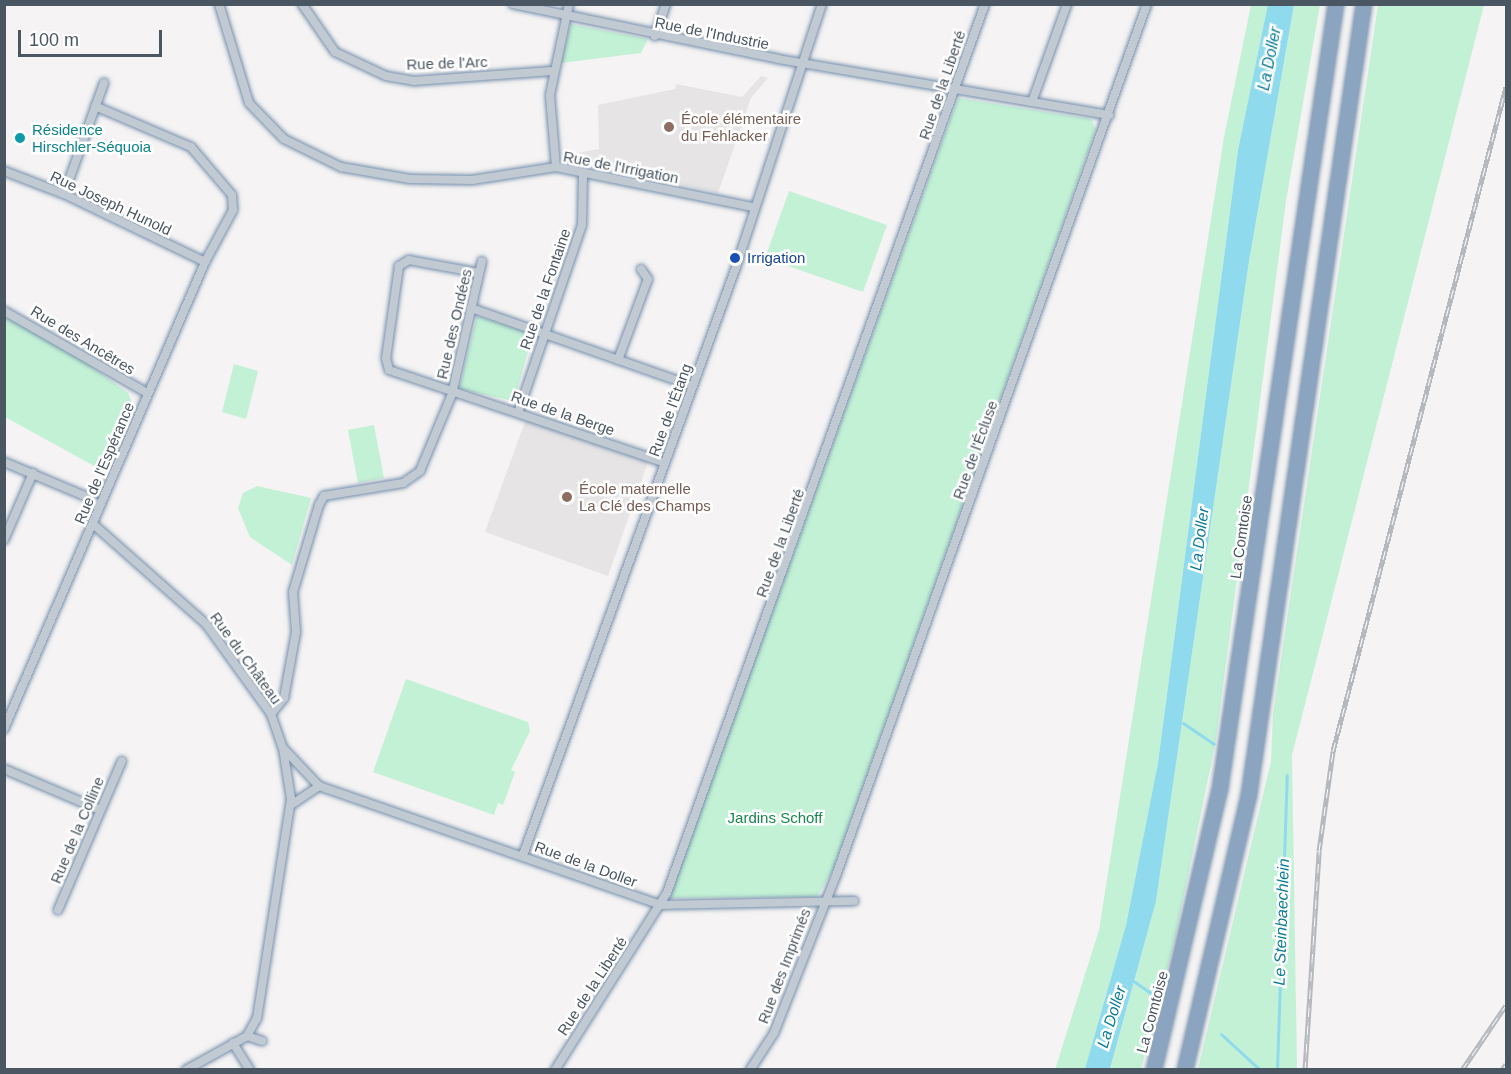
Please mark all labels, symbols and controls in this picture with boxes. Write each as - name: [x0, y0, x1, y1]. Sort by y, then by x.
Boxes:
- street label: Rue de l'Industrie: [653, 13, 771, 53]
- scale bar: [21, 18, 165, 56]
- water label: La Doller: [1254, 26, 1286, 92]
- street label: Rue de la Liberté: [915, 28, 969, 142]
- text: 100 m: [29, 30, 79, 50]
- street label: Rue de l'Arc: [406, 53, 488, 73]
- place label: École élémentaire du Fehlacker: [681, 109, 801, 144]
- place label: Résidence Hirschler-Séquoia: [32, 120, 151, 155]
- marker: École élémentaire du Fehlacker: [662, 120, 676, 134]
- marker: Résidence Hirschler-Séquoia: [13, 131, 27, 145]
- street label: Rue de l'Irrigation: [562, 147, 680, 187]
- street label: Rue Joseph Hunold: [47, 167, 175, 239]
- street label: Rue de la Fontaine: [516, 226, 574, 352]
- place label: Irrigation: [747, 249, 805, 267]
- marker: Irrigation: [728, 251, 742, 265]
- street label: Rue des Ondées: [433, 267, 475, 381]
- street label: Rue des Ancêtres: [27, 302, 139, 378]
- street label: Rue de l'Étang: [645, 361, 695, 459]
- street label: Rue de la Berge: [509, 387, 617, 439]
- street label: Rue de l'Écluse: [949, 398, 1001, 502]
- street label: Rue de l'Espérance: [70, 399, 138, 527]
- place label: École maternelle La Clé des Champs: [579, 479, 711, 514]
- street label: Rue de la Liberté: [752, 486, 808, 600]
- marker: École maternelle La Clé des Champs: [560, 490, 574, 504]
- street label: La Comtoise: [1226, 494, 1256, 580]
- water label: La Doller: [1187, 506, 1213, 572]
- street label: Rue du Château: [207, 609, 285, 707]
- street label: Rue de la Colline: [46, 774, 108, 886]
- park label: Jardins Schoff: [728, 809, 822, 827]
- street label: Rue de la Doller: [532, 837, 640, 891]
- water label: Le Steinbaechlein: [1270, 858, 1294, 986]
- street label: Rue des Imprimés: [754, 906, 814, 1026]
- street label: Rue de la Liberté: [553, 933, 631, 1039]
- street label: La Comtoise: [1132, 969, 1172, 1055]
- water label: La Doller: [1093, 984, 1131, 1050]

